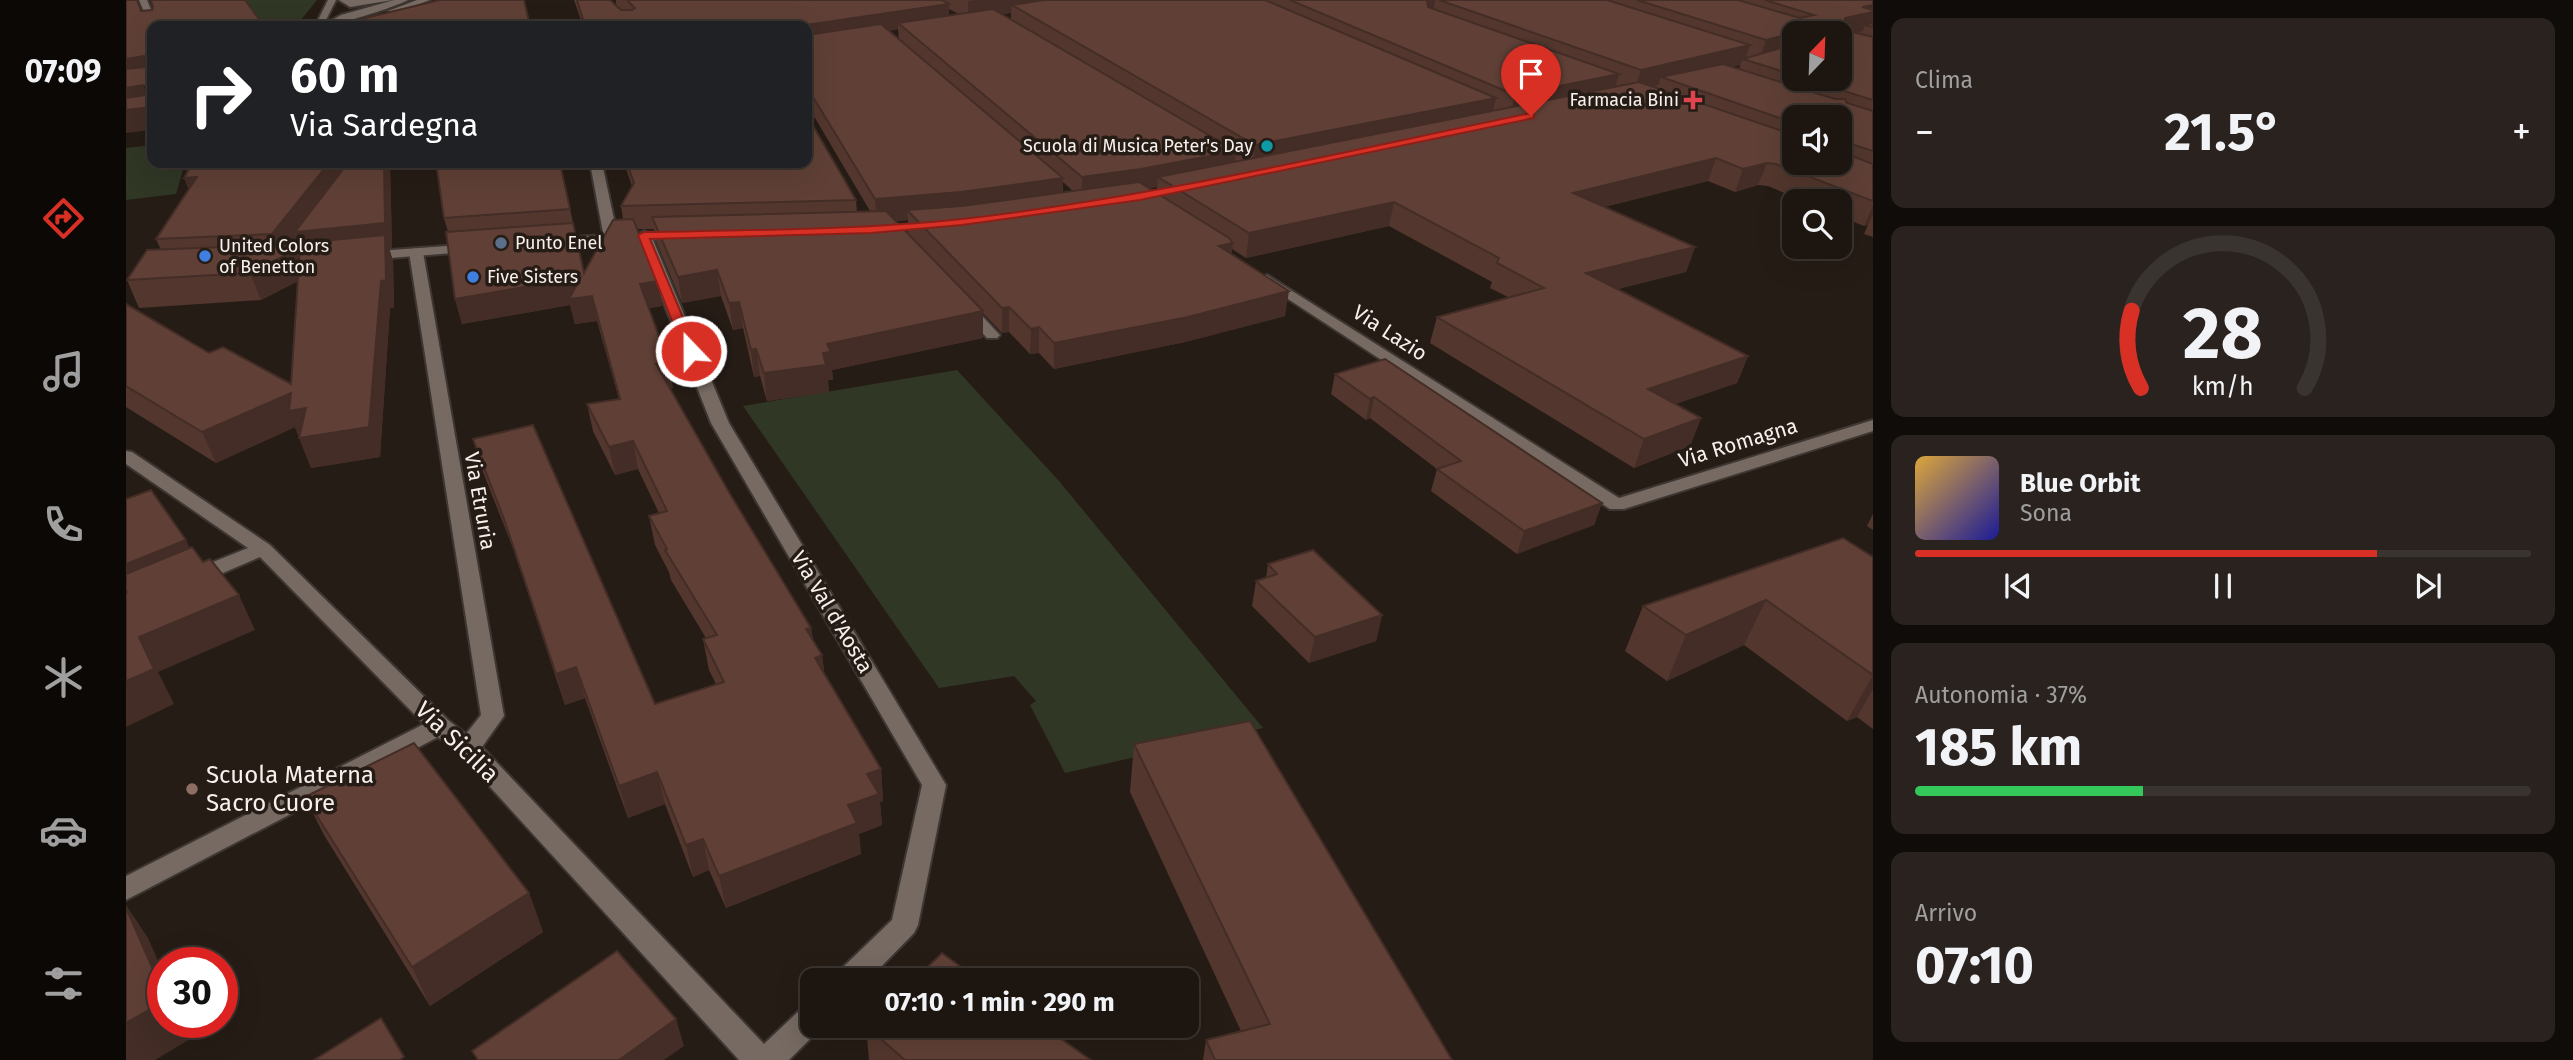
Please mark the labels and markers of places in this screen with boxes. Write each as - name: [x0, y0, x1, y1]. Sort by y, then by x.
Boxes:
- pin: [1501, 44, 1561, 116]
- place label: Farmacia Bini: [1569, 89, 1679, 111]
- marker: Farmacia Bini: [1685, 92, 1701, 108]
- place label: Scuola di Musica Peter's Day: [1023, 135, 1253, 157]
- marker: Scuola di Musica Peter's Day: [1259, 138, 1275, 154]
- place label: Punto Enel: [515, 232, 603, 254]
- place label: United Colors of Benetton: [219, 235, 329, 278]
- marker: Punto Enel: [493, 235, 509, 251]
- marker: United Colors of Benetton: [197, 248, 213, 264]
- place label: Five Sisters: [487, 266, 578, 288]
- marker: Five Sisters: [465, 269, 481, 285]
- place label: Scuola Materna Sacro Cuore: [206, 761, 374, 817]
- marker: Scuola Materna Sacro Cuore: [184, 781, 200, 797]

